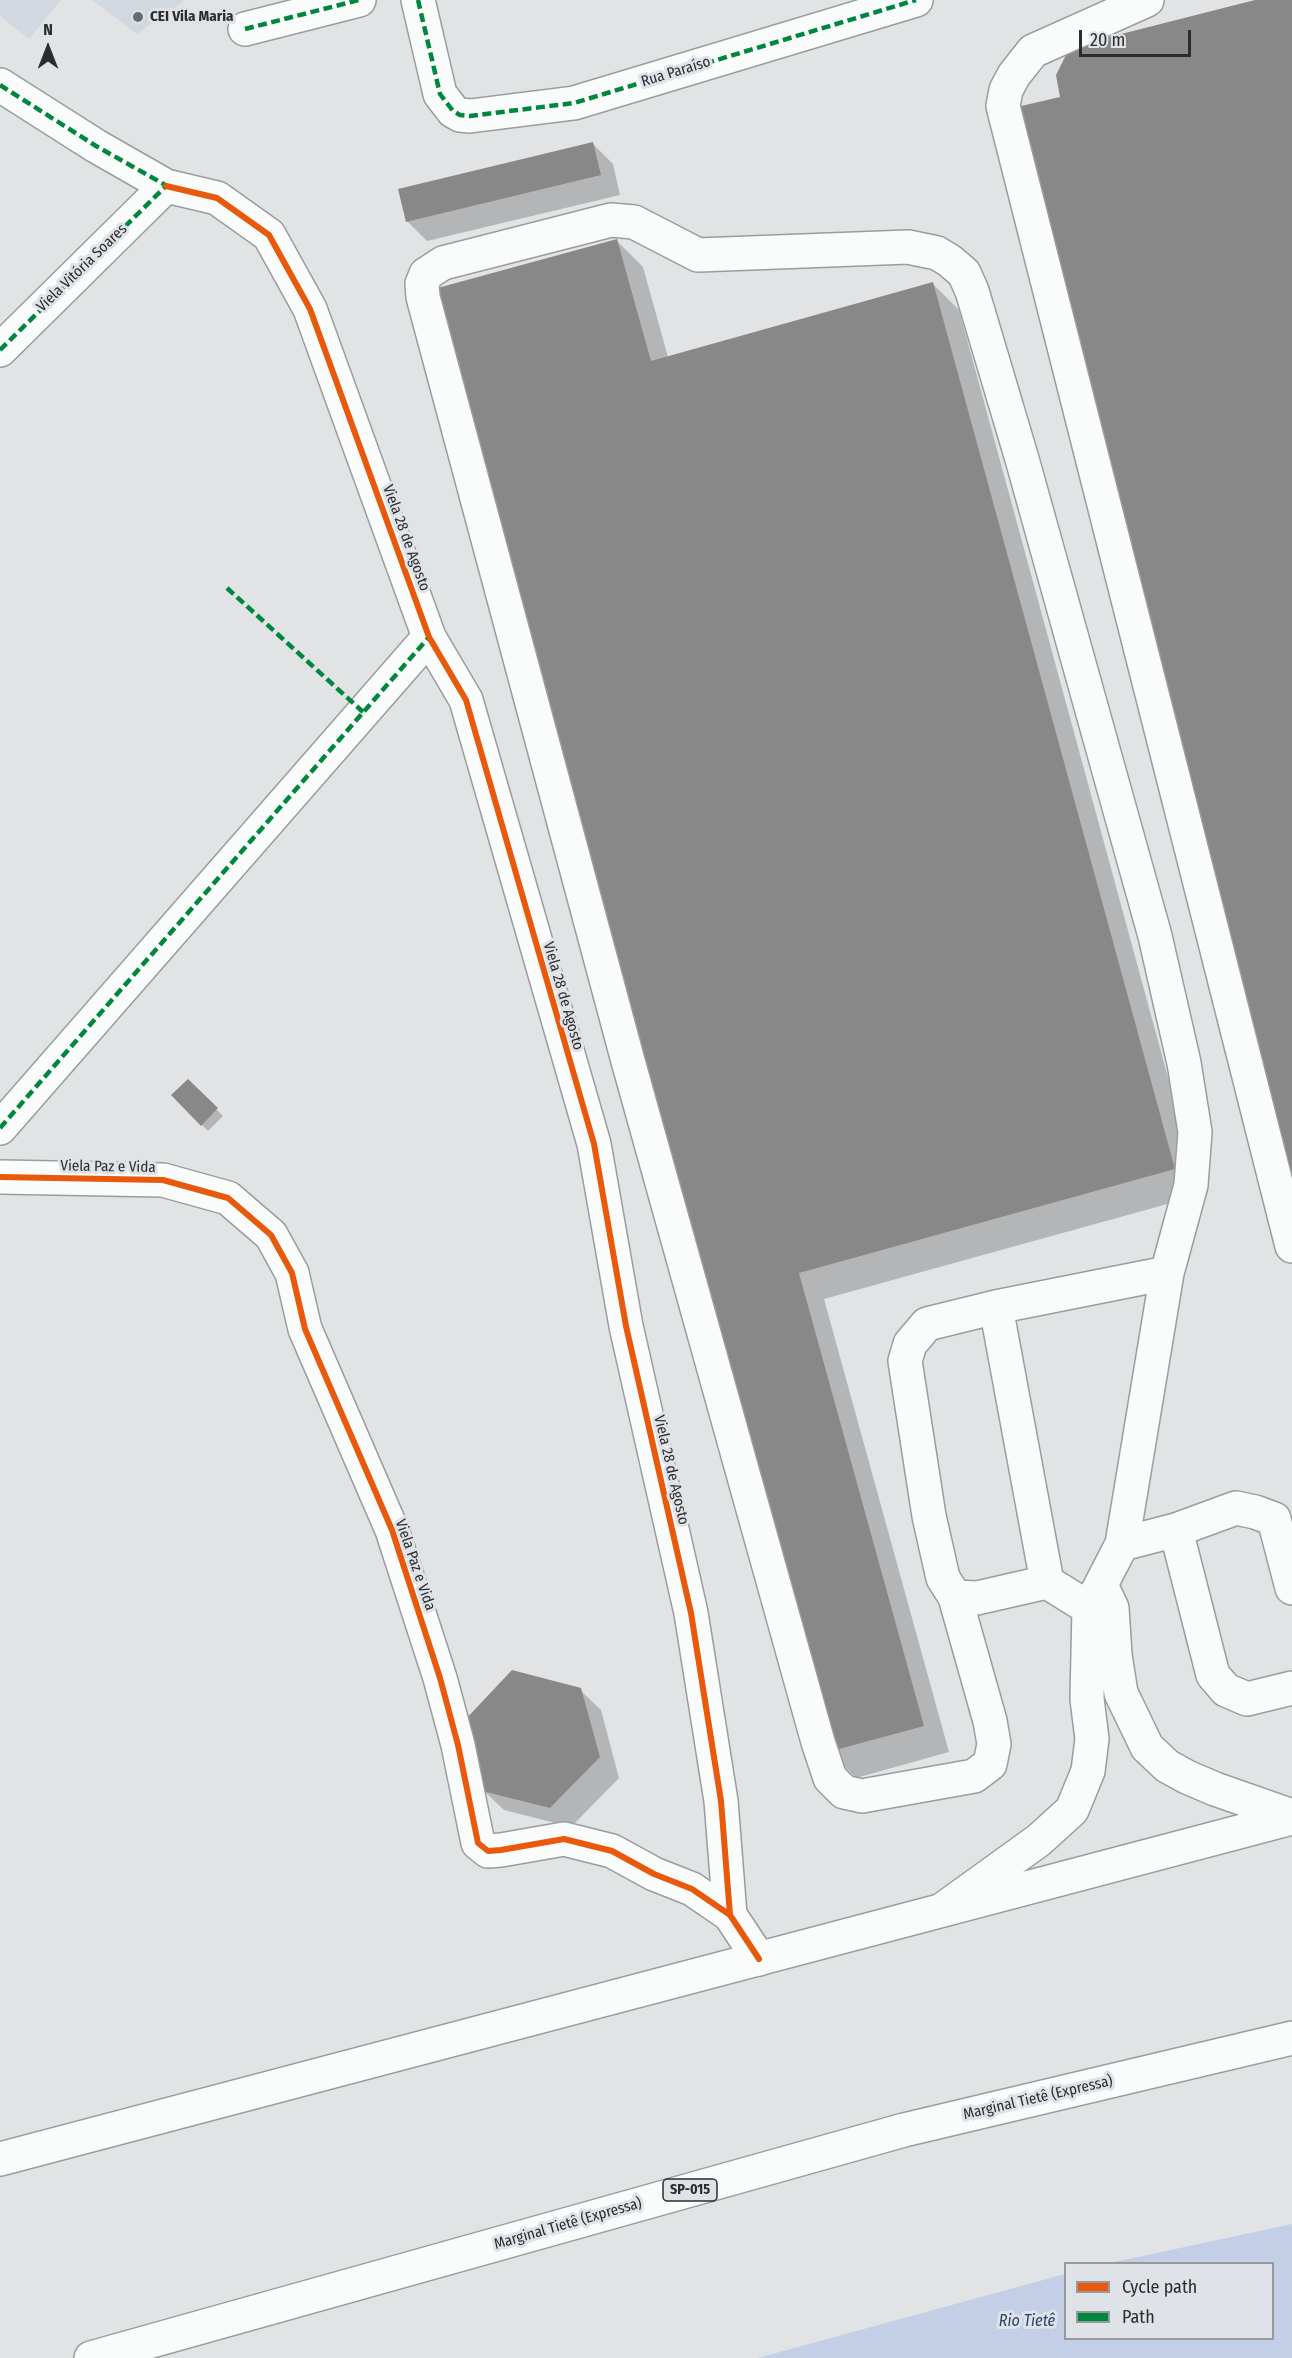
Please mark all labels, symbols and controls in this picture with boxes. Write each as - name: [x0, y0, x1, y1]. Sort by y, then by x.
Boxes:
- place label: CEI Vila Maria: [150, 8, 234, 26]
- marker: CEI Vila Maria: [131, 10, 145, 24]
- north arrow: [18, 18, 78, 78]
- scale bar: [1082, 18, 1194, 56]
- text: N: [43, 20, 53, 39]
- text: 20 m: [1090, 29, 1125, 51]
- street label: Rua Paraíso: [639, 53, 713, 91]
- street label: Viela Vitória Soares: [33, 220, 131, 316]
- street label: Viela 28 de Agosto: [378, 482, 434, 594]
- street label: Viela 28 de Agosto: [539, 940, 587, 1052]
- street label: Viela Paz e Vida: [60, 1157, 156, 1177]
- street label: Viela 28 de Agosto: [650, 1414, 692, 1526]
- street label: Viela Paz e Vida: [391, 1517, 439, 1613]
- street label: Marginal Tietê (Expressa): [962, 2072, 1114, 2124]
- road number: SP-015: [663, 2179, 717, 2201]
- street label: Marginal Tietê (Expressa): [492, 2194, 644, 2254]
- legend: [1064, 2262, 1274, 2340]
- text: Cycle path: [1122, 2276, 1197, 2298]
- text: Path: [1122, 2306, 1155, 2328]
- water label: Rio Tietê: [999, 2312, 1055, 2332]

